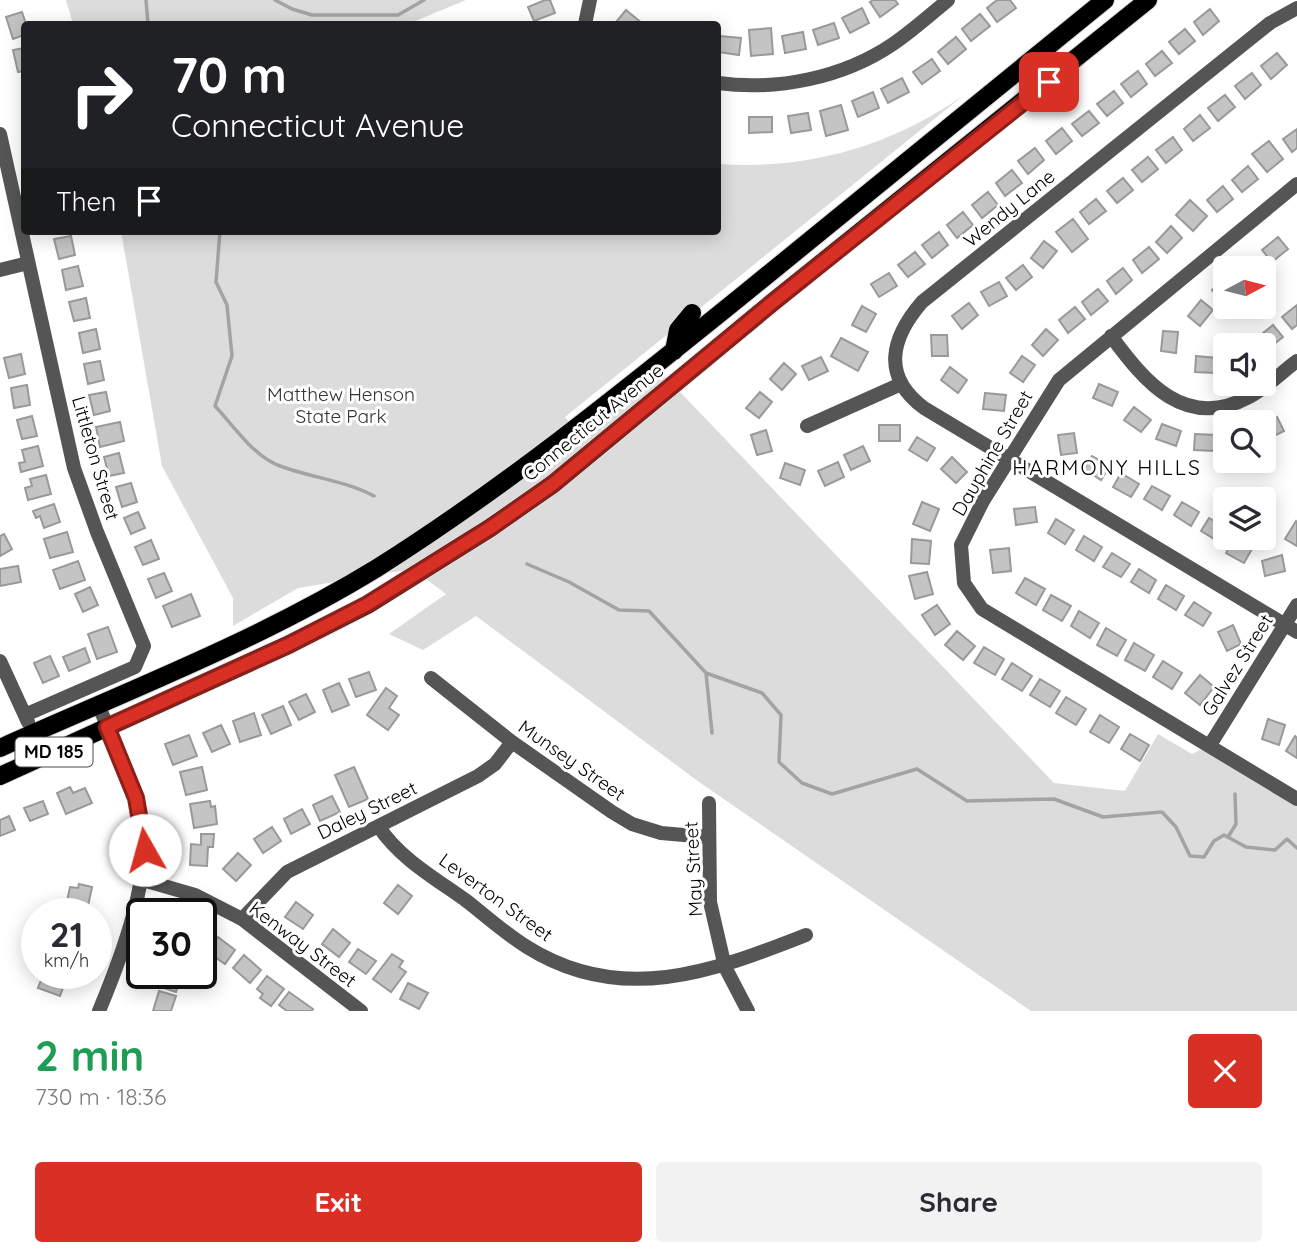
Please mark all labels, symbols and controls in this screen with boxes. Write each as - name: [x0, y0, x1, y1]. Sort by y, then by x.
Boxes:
- text: 70 m: [171, 44, 287, 105]
- icon: right: [56, 49, 147, 140]
- pin: [1019, 52, 1079, 112]
- icon: arrive: [1030, 63, 1068, 101]
- text: Connecticut Avenue: [171, 105, 464, 145]
- street label: Wendy Lane: [958, 164, 1060, 252]
- icon: arrive: [130, 182, 168, 220]
- text: Then: [56, 185, 116, 218]
- north arrow: [1213, 256, 1276, 318]
- map controls: [1213, 256, 1276, 550]
- button: sound: [1213, 333, 1276, 396]
- street label: Connecticut Avenue: [518, 358, 668, 486]
- park label: Matthew Henson State Park: [267, 382, 415, 428]
- street label: Dauphine Street: [946, 386, 1038, 520]
- street label: Littleton Street: [67, 393, 125, 523]
- button: search: [1213, 410, 1276, 473]
- district label: HARMONY HILLS: [1012, 454, 1202, 480]
- button: layers: [1213, 487, 1276, 550]
- street label: Galvez Street: [1196, 610, 1278, 720]
- street label: Munsey Street: [514, 714, 630, 806]
- road number: MD 185: [16, 738, 92, 766]
- street label: Daley Street: [313, 776, 421, 844]
- position arrow: [108, 813, 182, 887]
- street label: May Street: [679, 821, 707, 917]
- street label: Leverton Street: [434, 848, 558, 946]
- street label: Kenway Street: [245, 896, 361, 992]
- speed limit sign: 30: [126, 898, 217, 989]
- text: 21: [50, 912, 83, 956]
- text: km/h: [44, 949, 89, 972]
- text: 2 min: [35, 1029, 144, 1082]
- button: close: [1188, 1034, 1262, 1108]
- text: 730 m · 18:36: [35, 1082, 167, 1111]
- button: Exit: [35, 1162, 642, 1242]
- button: Share: [656, 1162, 1262, 1242]

